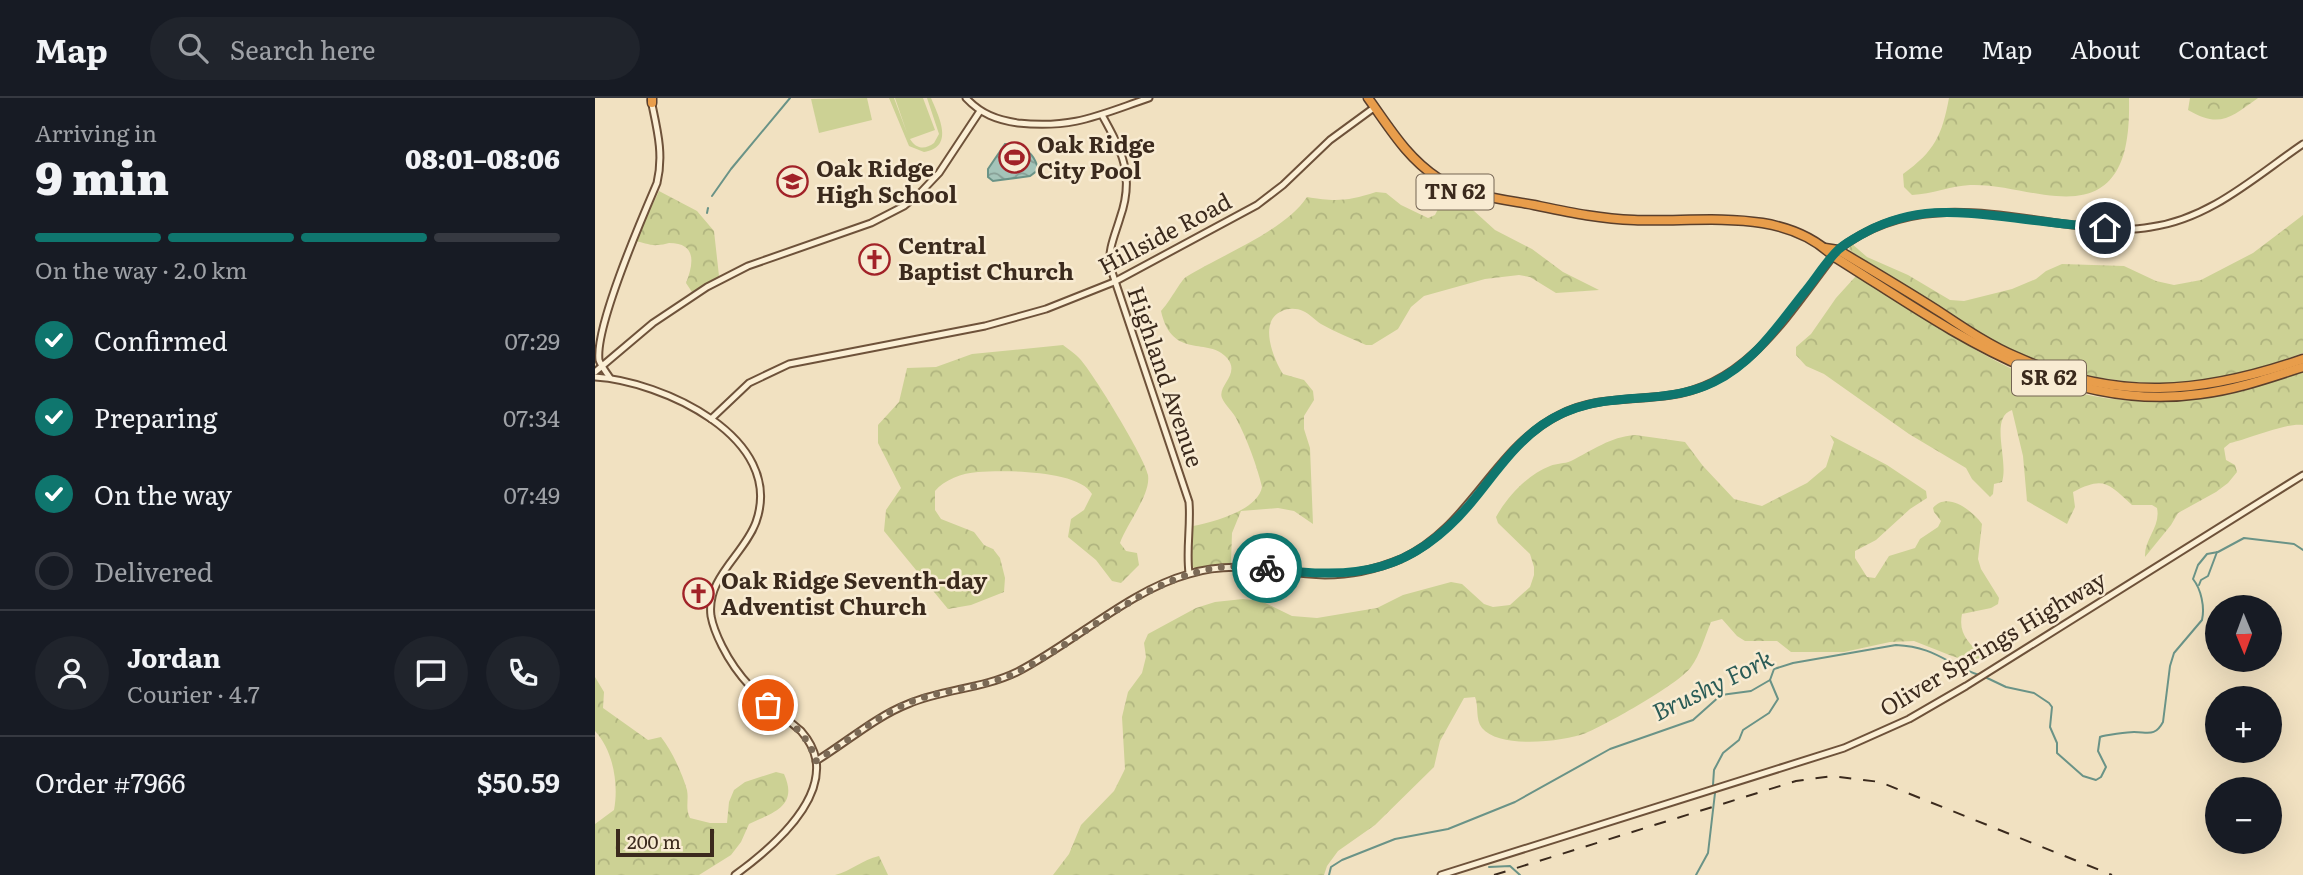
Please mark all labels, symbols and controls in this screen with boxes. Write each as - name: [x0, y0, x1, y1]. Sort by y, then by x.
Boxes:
- search box: [150, 17, 640, 80]
- text: Map: [35, 24, 108, 73]
- icon: search: [174, 29, 212, 67]
- text: Search here: [230, 29, 376, 68]
- text: Home: [1874, 31, 1943, 66]
- text: Map: [1981, 31, 2032, 66]
- text: About: [2070, 31, 2140, 66]
- text: Contact: [2178, 31, 2268, 66]
- text: Arriving in: [35, 115, 157, 149]
- place label: Oak Ridge City Pool: [1037, 126, 1155, 186]
- text: 08:01–08:06: [405, 138, 560, 177]
- text: 9 min: [35, 141, 169, 209]
- sports icon: Oak Ridge City Pool: [997, 141, 1031, 175]
- place label: Oak Ridge High School: [816, 150, 957, 210]
- school or university icon: Oak Ridge High School: [776, 165, 810, 199]
- road number: TN 62: [1417, 174, 1493, 210]
- street label: Hillside Road: [1091, 183, 1237, 282]
- pin: [2075, 198, 2135, 258]
- icon: home: [2086, 209, 2124, 247]
- place label: Central Baptist Church: [898, 227, 1074, 287]
- church icon: Central Baptist Church: [858, 242, 892, 276]
- text: On the way · 2.0 km: [35, 252, 247, 286]
- street label: Highland Avenue: [1120, 281, 1214, 471]
- text: Confirmed: [94, 320, 228, 359]
- icon: check: [35, 321, 73, 359]
- text: 07:29: [504, 323, 560, 357]
- road number: SR 62: [2012, 360, 2086, 396]
- text: Preparing: [94, 397, 217, 436]
- icon: check: [35, 398, 73, 436]
- text: 07:34: [503, 400, 560, 434]
- text: On the way: [94, 474, 232, 513]
- icon: check: [35, 475, 73, 513]
- text: 07:49: [504, 477, 560, 511]
- courier: [1232, 533, 1302, 603]
- icon: bike: [1248, 549, 1286, 587]
- text: Delivered: [94, 551, 213, 590]
- street label: Oliver Springs Highway: [1872, 561, 2112, 724]
- place label: Oak Ridge Seventh-day Adventist Church: [721, 562, 987, 622]
- church icon: Oak Ridge Seventh-day Adventist Church: [681, 577, 715, 611]
- north arrow: [2205, 595, 2282, 672]
- map controls: [2205, 595, 2282, 854]
- button: person: [35, 636, 109, 710]
- button: chat: [394, 636, 468, 710]
- button: phone: [486, 636, 560, 710]
- text: Jordan: [127, 637, 221, 676]
- water label: Brushy Fork: [1646, 639, 1779, 728]
- pin: [738, 675, 798, 735]
- text: Courier · 4.7: [127, 676, 260, 710]
- icon: bag: [749, 686, 787, 724]
- button: +: [2205, 686, 2282, 763]
- text: Order #7966: [35, 762, 185, 801]
- text: $50.59: [477, 762, 560, 801]
- button: −: [2205, 777, 2282, 854]
- scale bar: [616, 826, 714, 858]
- text: 200 m: [627, 827, 681, 855]

